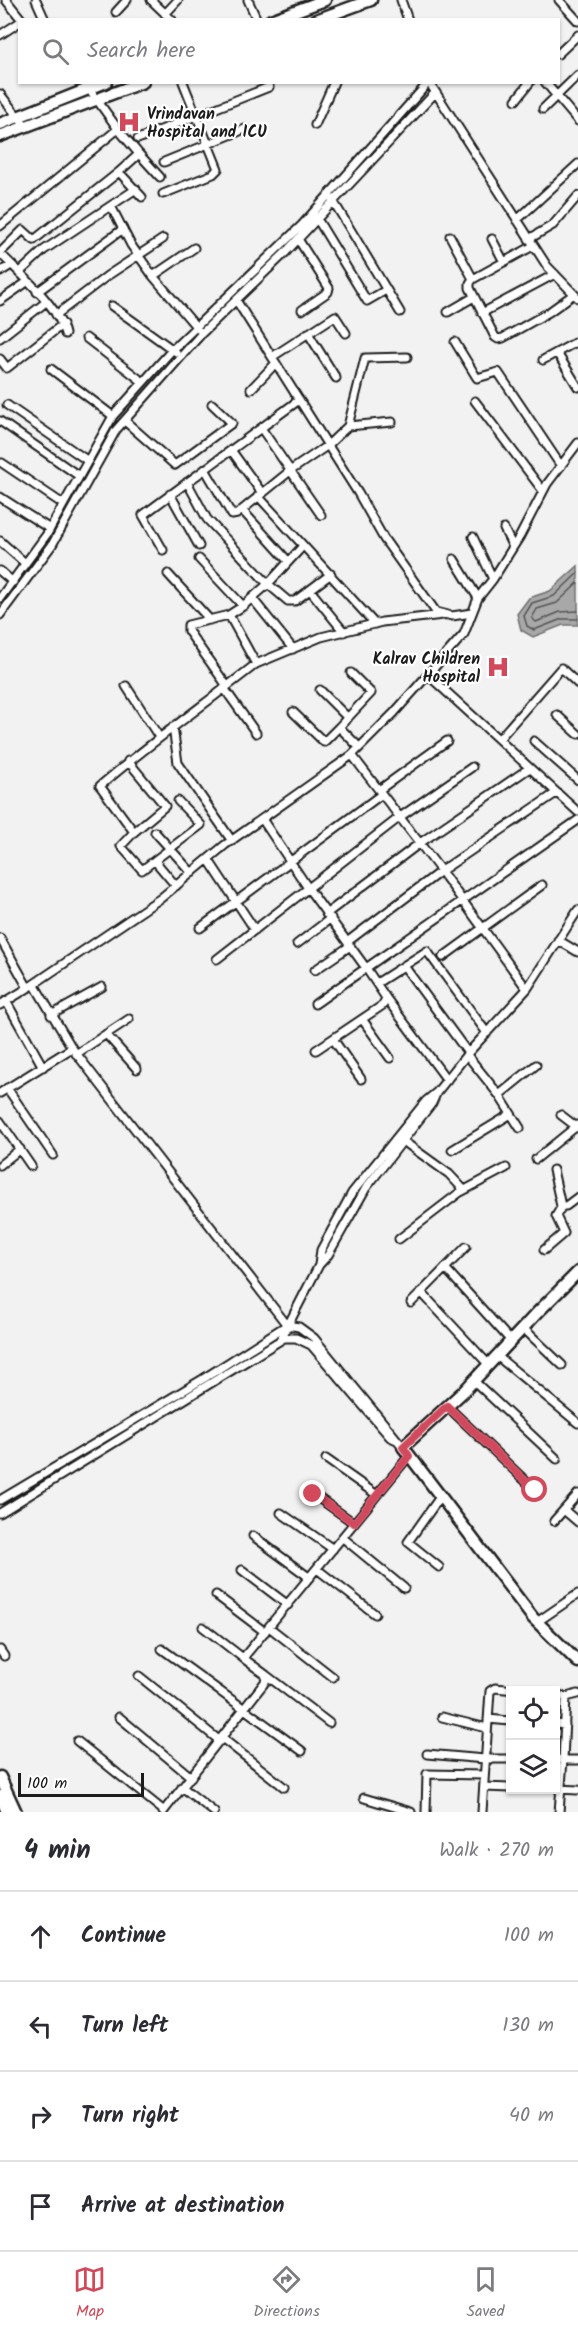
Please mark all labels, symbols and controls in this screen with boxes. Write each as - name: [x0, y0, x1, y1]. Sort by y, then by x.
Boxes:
- search box: [18, 18, 560, 84]
- text: Search here: [87, 34, 195, 69]
- icon: search: [39, 35, 72, 68]
- place label: Vrindavan Hospital and ICU: [147, 102, 267, 145]
- hospital icon: Vrindavan Hospital and ICU: [116, 109, 142, 135]
- place label: Kalrav Children Hospital: [373, 647, 481, 690]
- hospital icon: Kalrav Children Hospital: [485, 654, 511, 680]
- route start: [521, 1476, 547, 1502]
- route end: [299, 1480, 325, 1506]
- map controls: [506, 1686, 560, 1794]
- button: locate: [506, 1686, 560, 1740]
- button: layers: [506, 1740, 560, 1794]
- scale bar: [18, 1770, 144, 1798]
- text: 100 m: [27, 1771, 67, 1796]
- text: 4 min: [24, 1830, 91, 1872]
- text: Walk · 270 m: [439, 1835, 554, 1867]
- text: Continue: [81, 1919, 166, 1954]
- icon: ahead: [24, 1920, 57, 1953]
- text: 100 m: [504, 1920, 554, 1952]
- text: Turn left: [81, 2009, 168, 2044]
- icon: left: [24, 2010, 57, 2043]
- text: 130 m: [502, 2010, 554, 2042]
- text: Turn right: [81, 2099, 179, 2134]
- icon: right: [24, 2100, 57, 2133]
- text: 40 m: [509, 2100, 554, 2132]
- text: Arrive at destination: [81, 2189, 284, 2224]
- icon: arrive: [24, 2190, 57, 2223]
- tab: Map: [73, 2263, 106, 2324]
- tab: Directions: [253, 2263, 320, 2324]
- tab: Saved: [467, 2263, 505, 2324]

